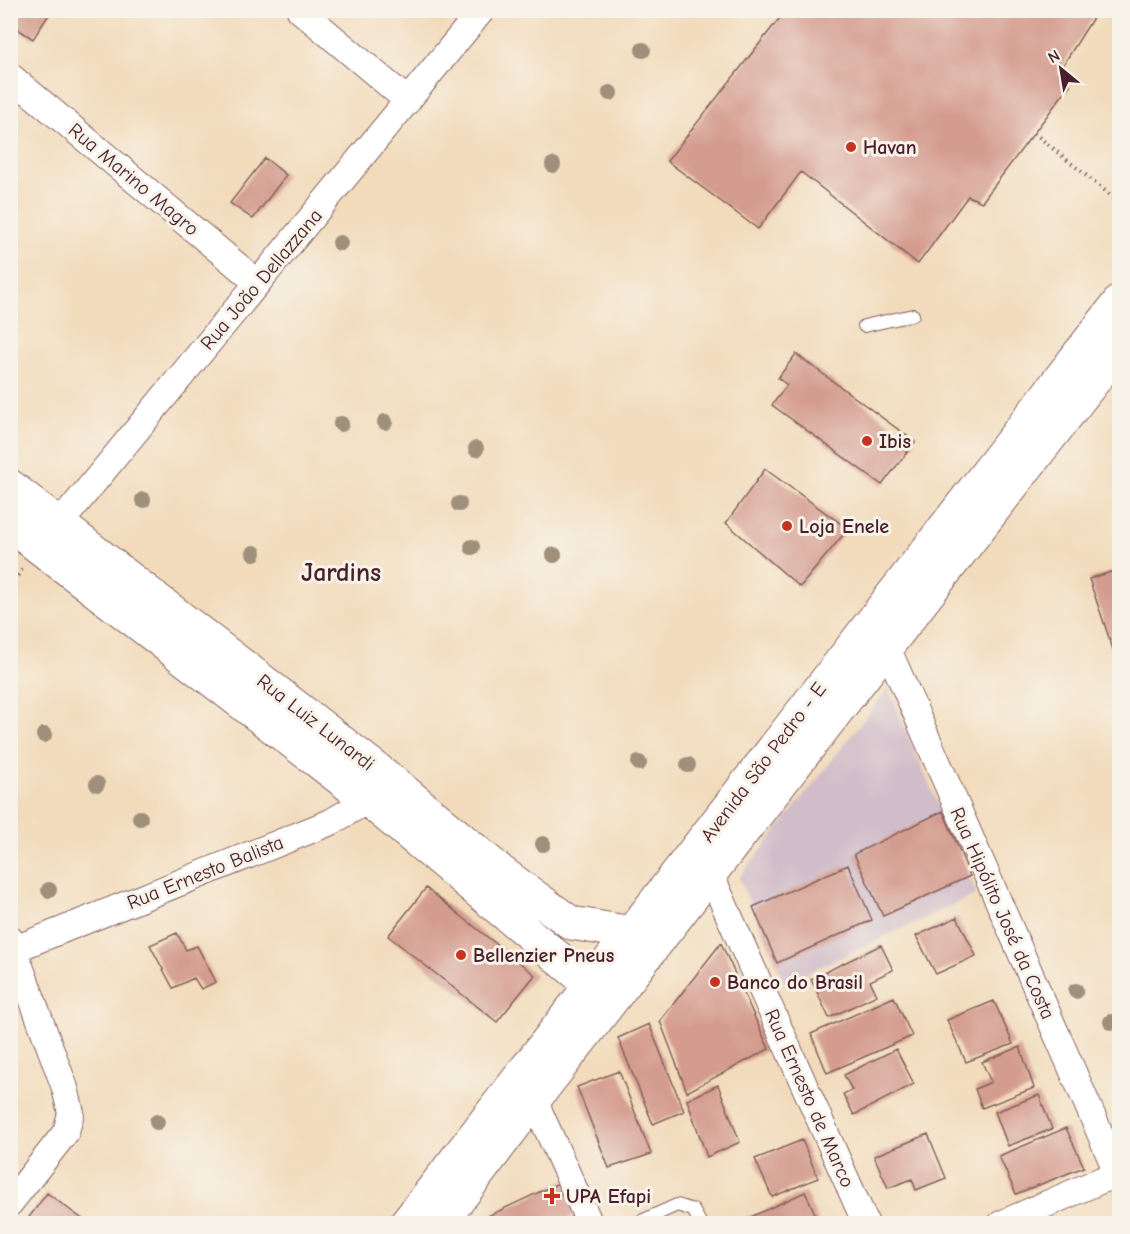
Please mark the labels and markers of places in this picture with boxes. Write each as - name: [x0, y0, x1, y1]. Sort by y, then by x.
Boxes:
- place label: Havan: [863, 136, 917, 159]
- marker: Havan: [844, 140, 858, 154]
- place label: Ibis: [879, 430, 911, 453]
- marker: Ibis: [860, 434, 874, 448]
- place label: Loja Enele: [799, 515, 889, 538]
- marker: Loja Enele: [780, 519, 794, 533]
- place label: Bellenzier Pneus: [473, 944, 614, 967]
- marker: Bellenzier Pneus: [454, 948, 468, 962]
- place label: Banco do Brasil: [727, 971, 863, 994]
- marker: Banco do Brasil: [708, 975, 722, 989]
- place label: UPA Efapi: [566, 1185, 651, 1208]
- marker: UPA Efapi: [543, 1187, 561, 1205]

